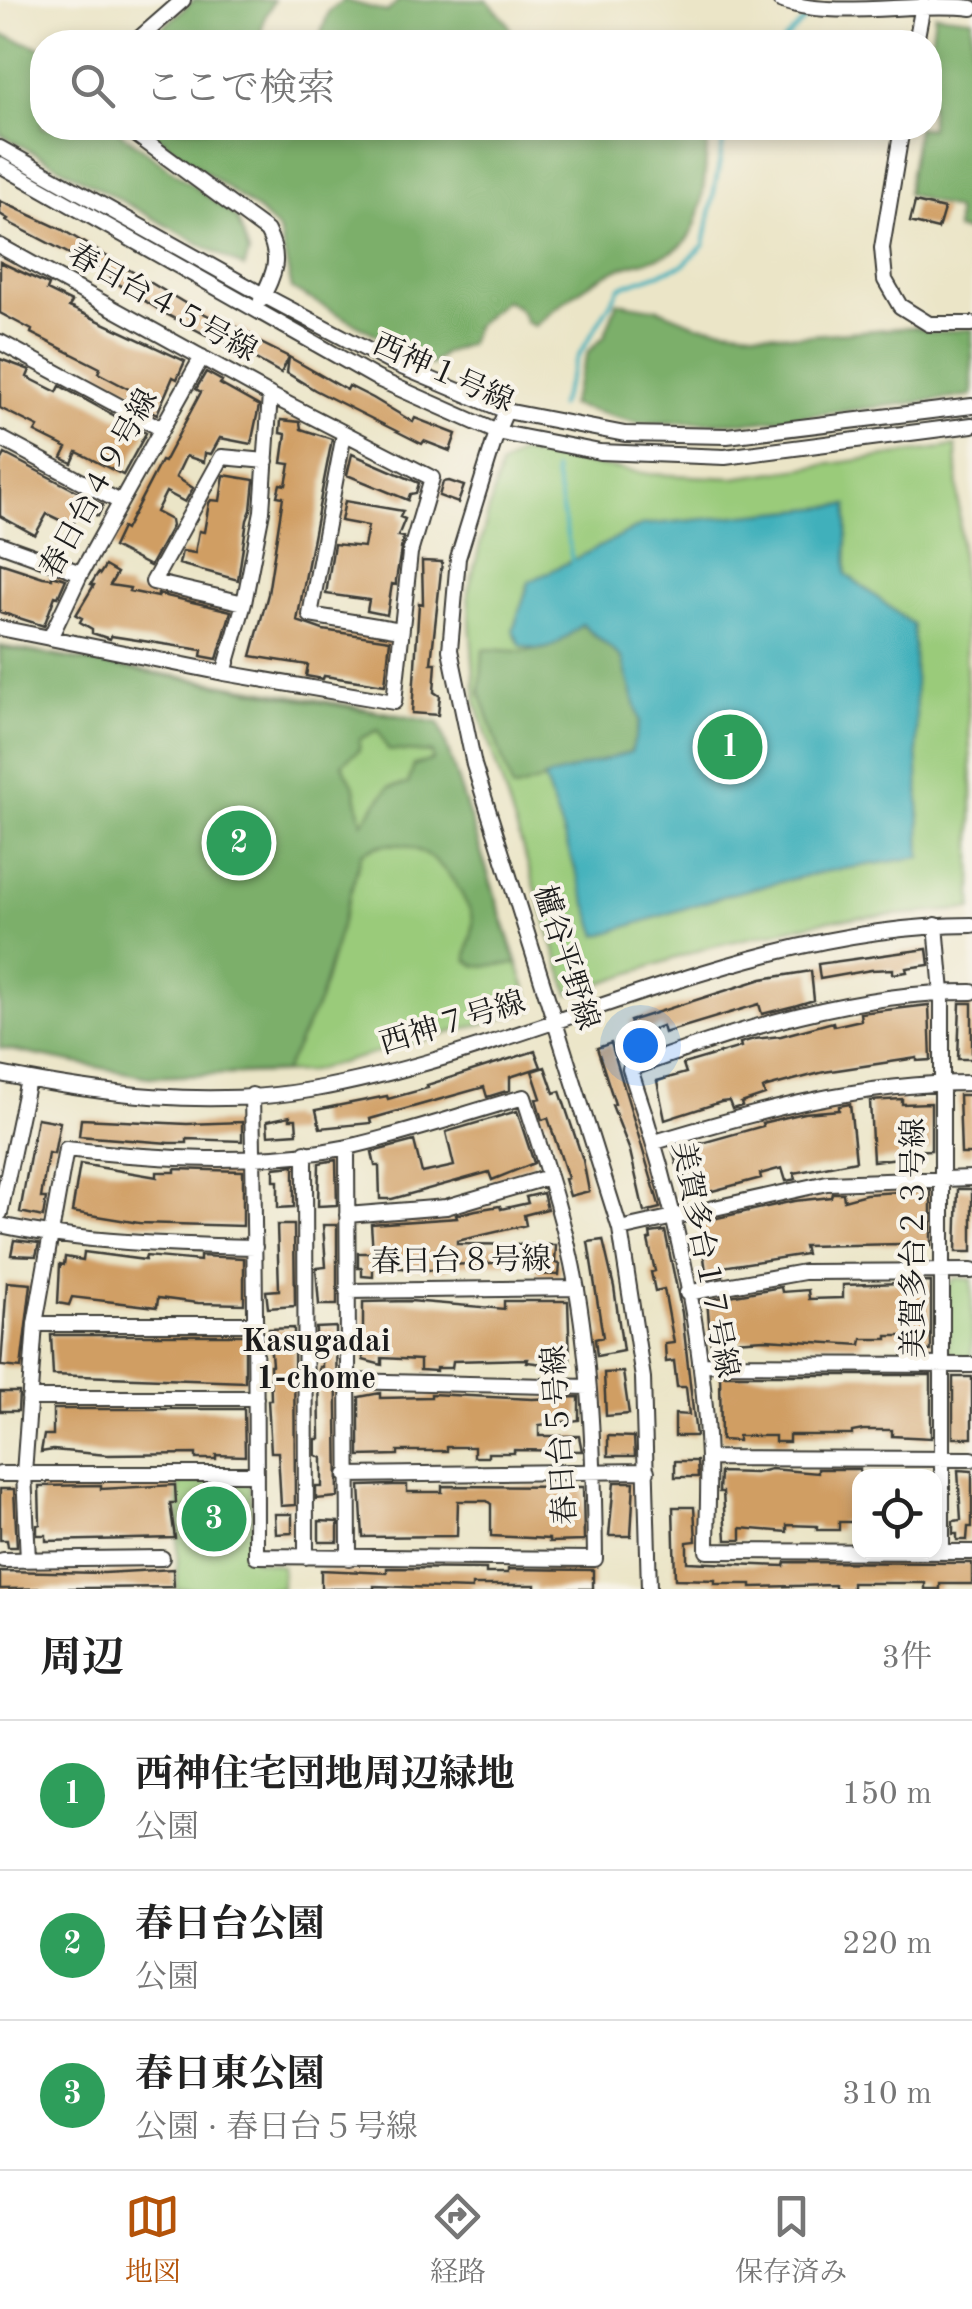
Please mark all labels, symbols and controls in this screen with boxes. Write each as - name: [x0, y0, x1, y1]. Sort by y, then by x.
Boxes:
- search box: [30, 30, 942, 140]
- icon: search: [65, 58, 120, 113]
- text: ここで検索: [145, 71, 335, 109]
- street label: 春日台４５号線: [63, 237, 263, 368]
- street label: 西神１号線: [368, 327, 519, 418]
- street label: 春日台４９号線: [33, 383, 164, 583]
- pin: 1: [698, 710, 762, 784]
- pin: 2: [206, 806, 272, 880]
- street label: 櫨谷平野線: [528, 881, 605, 1034]
- street label: 西神７号線: [376, 985, 529, 1060]
- your location: [615, 1020, 666, 1071]
- street label: 美賀多台２３号線: [897, 1118, 930, 1358]
- street label: 美賀多台１７号線: [666, 1139, 745, 1381]
- street label: 春日台８号線: [371, 1242, 551, 1279]
- district label: Kasugadai 1-chome: [241, 1327, 391, 1396]
- street label: 春日台５号線: [537, 1344, 582, 1526]
- map controls: [852, 1469, 942, 1559]
- button: locate: [852, 1469, 942, 1559]
- pin: 3: [182, 1482, 246, 1556]
- text: 周辺: [40, 1639, 124, 1681]
- text: 3件: [881, 1643, 932, 1675]
- text: 西神住宅団地周辺緑地: [135, 1757, 515, 1795]
- text: 1: [63, 1779, 82, 1811]
- text: 150 m: [842, 1779, 932, 1811]
- text: 公園: [135, 1813, 199, 1845]
- text: 春日台公園: [135, 1907, 325, 1945]
- text: 2: [63, 1929, 82, 1961]
- text: 220 m: [842, 1929, 932, 1961]
- text: 公園: [135, 1963, 199, 1995]
- text: 春日東公園: [135, 2057, 325, 2095]
- text: 3: [63, 2079, 82, 2111]
- text: 310 m: [842, 2079, 932, 2111]
- text: 公園 · 春日台５号線: [135, 2113, 418, 2145]
- tab: 地図: [125, 2189, 181, 2292]
- tab: 経路: [430, 2189, 486, 2292]
- tab: 保存済み: [735, 2189, 847, 2292]

